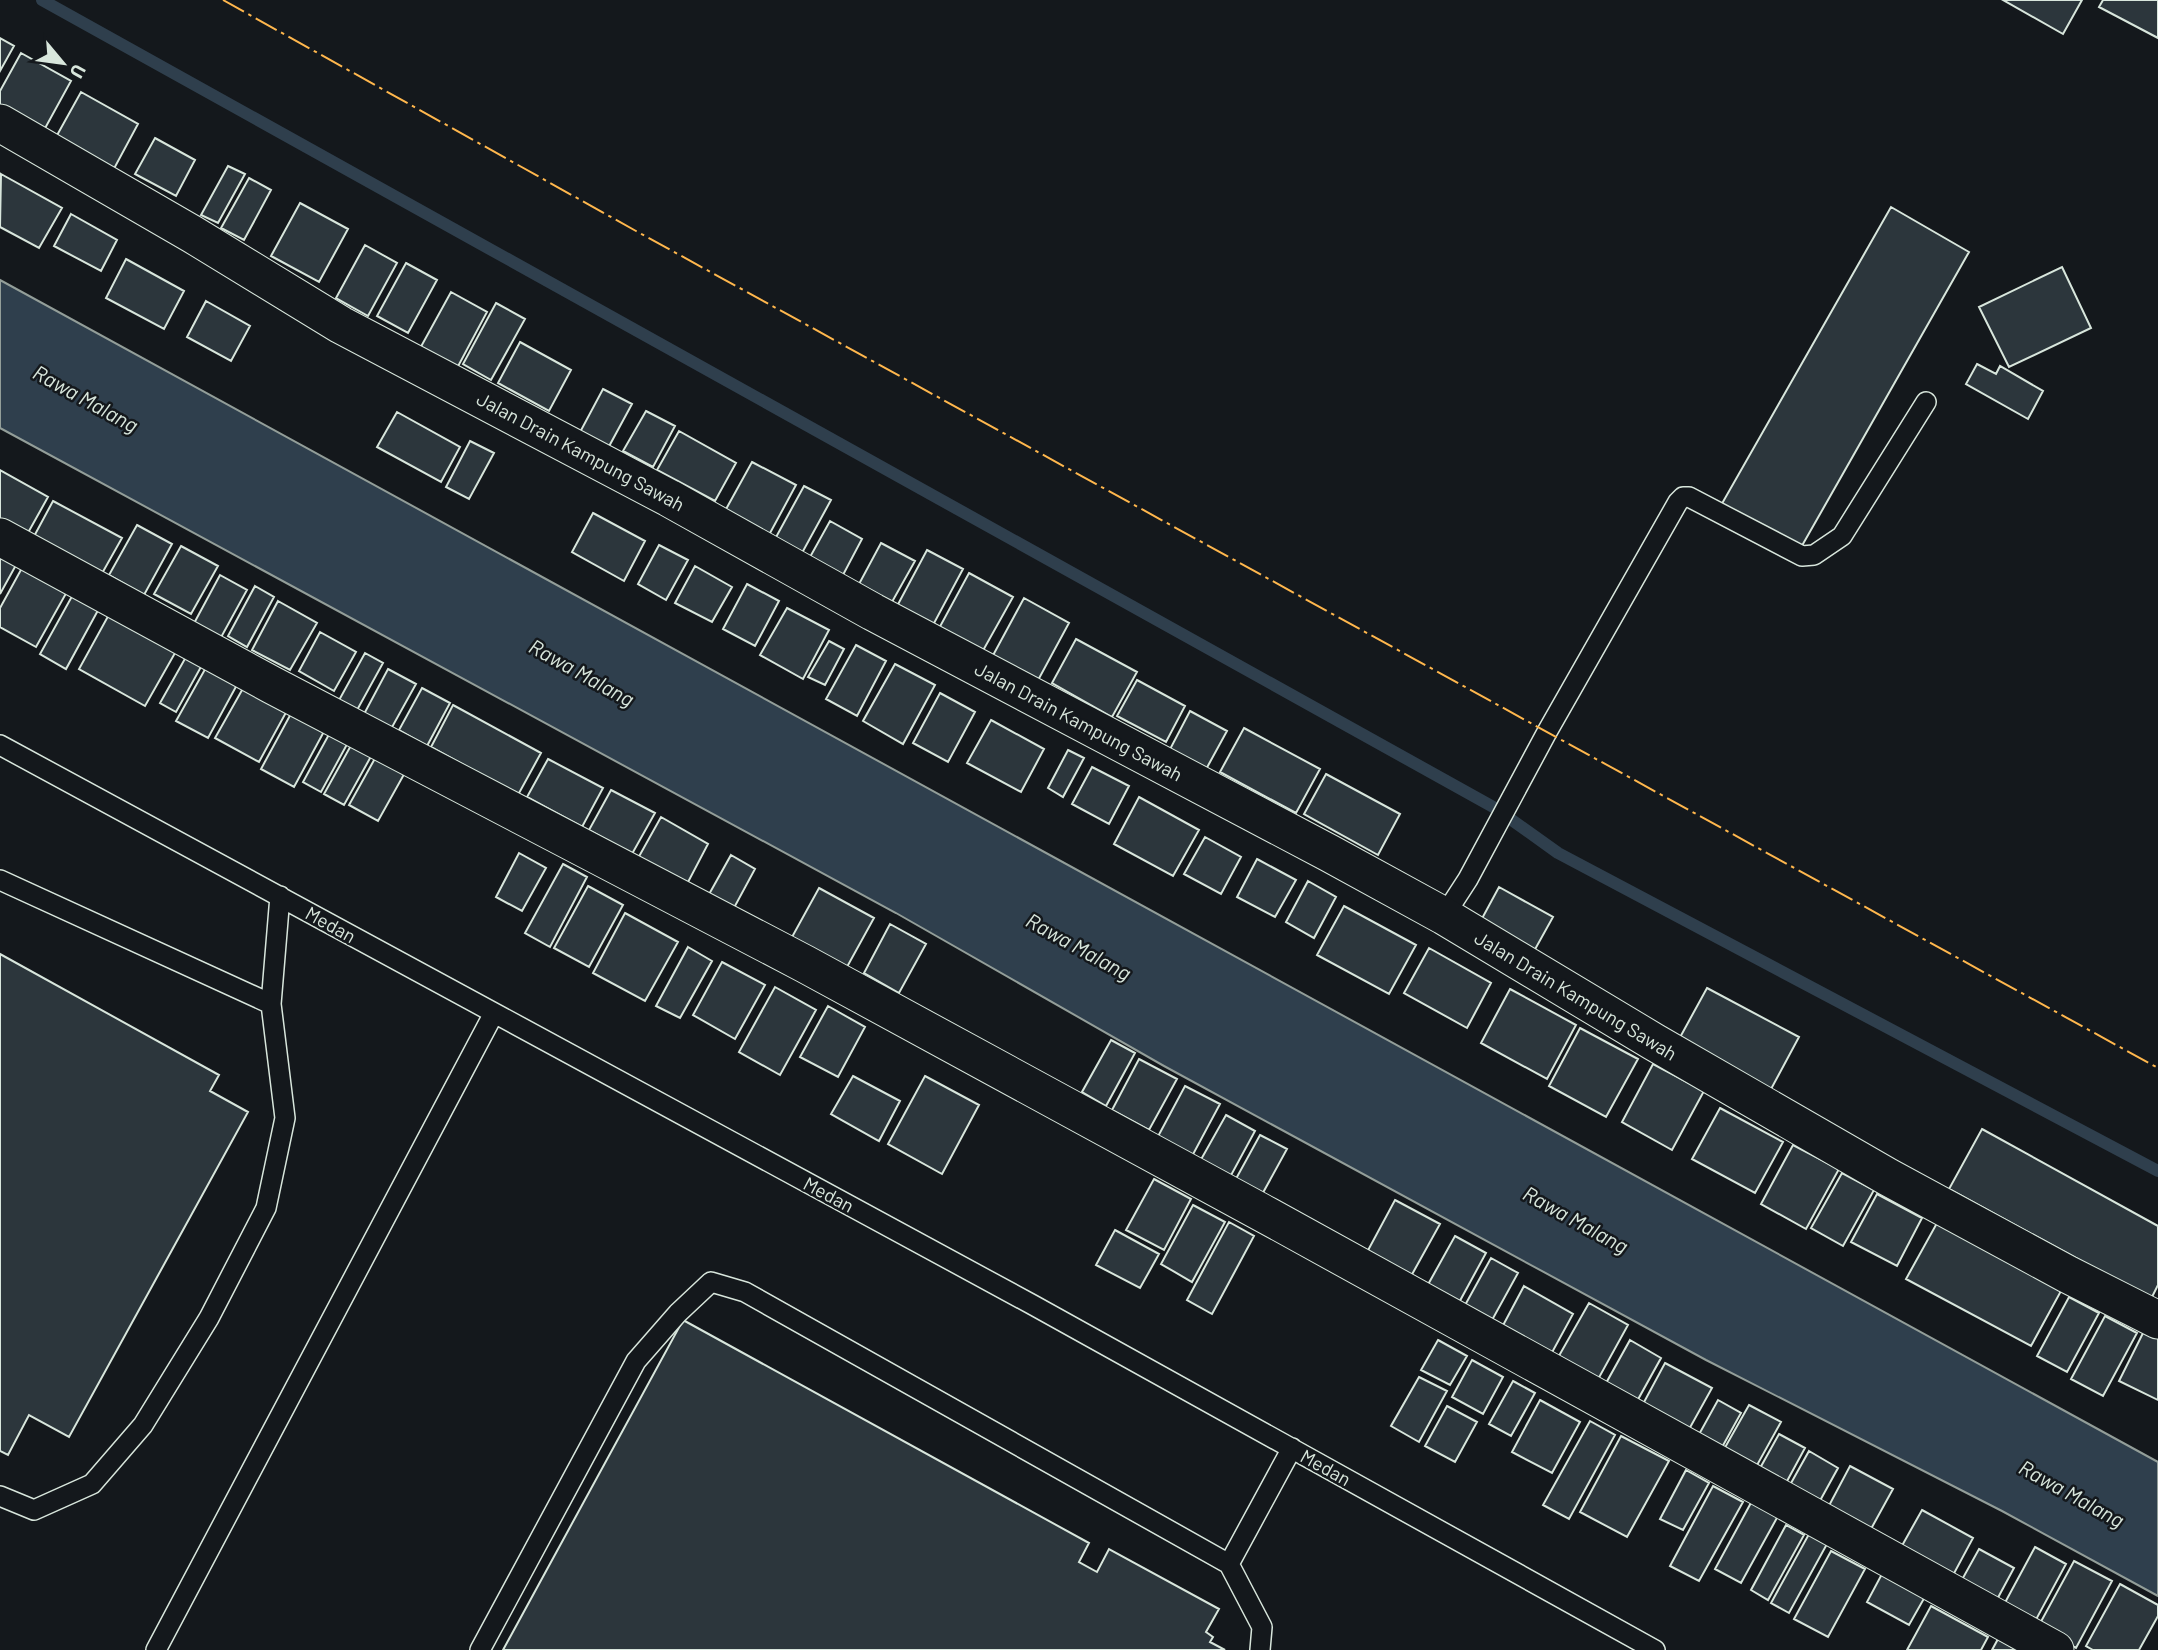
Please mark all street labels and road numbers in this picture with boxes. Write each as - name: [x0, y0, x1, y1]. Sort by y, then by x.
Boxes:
- street label: Jalan Drain Kampung Sawah: [473, 386, 689, 516]
- street label: Jalan Drain Kampung Sawah: [971, 656, 1187, 786]
- street label: Medan: [302, 901, 360, 947]
- street label: Jalan Drain Kampung Sawah: [1471, 925, 1681, 1065]
- street label: Medan: [800, 1171, 858, 1217]
- street label: Medan: [1297, 1444, 1355, 1490]

